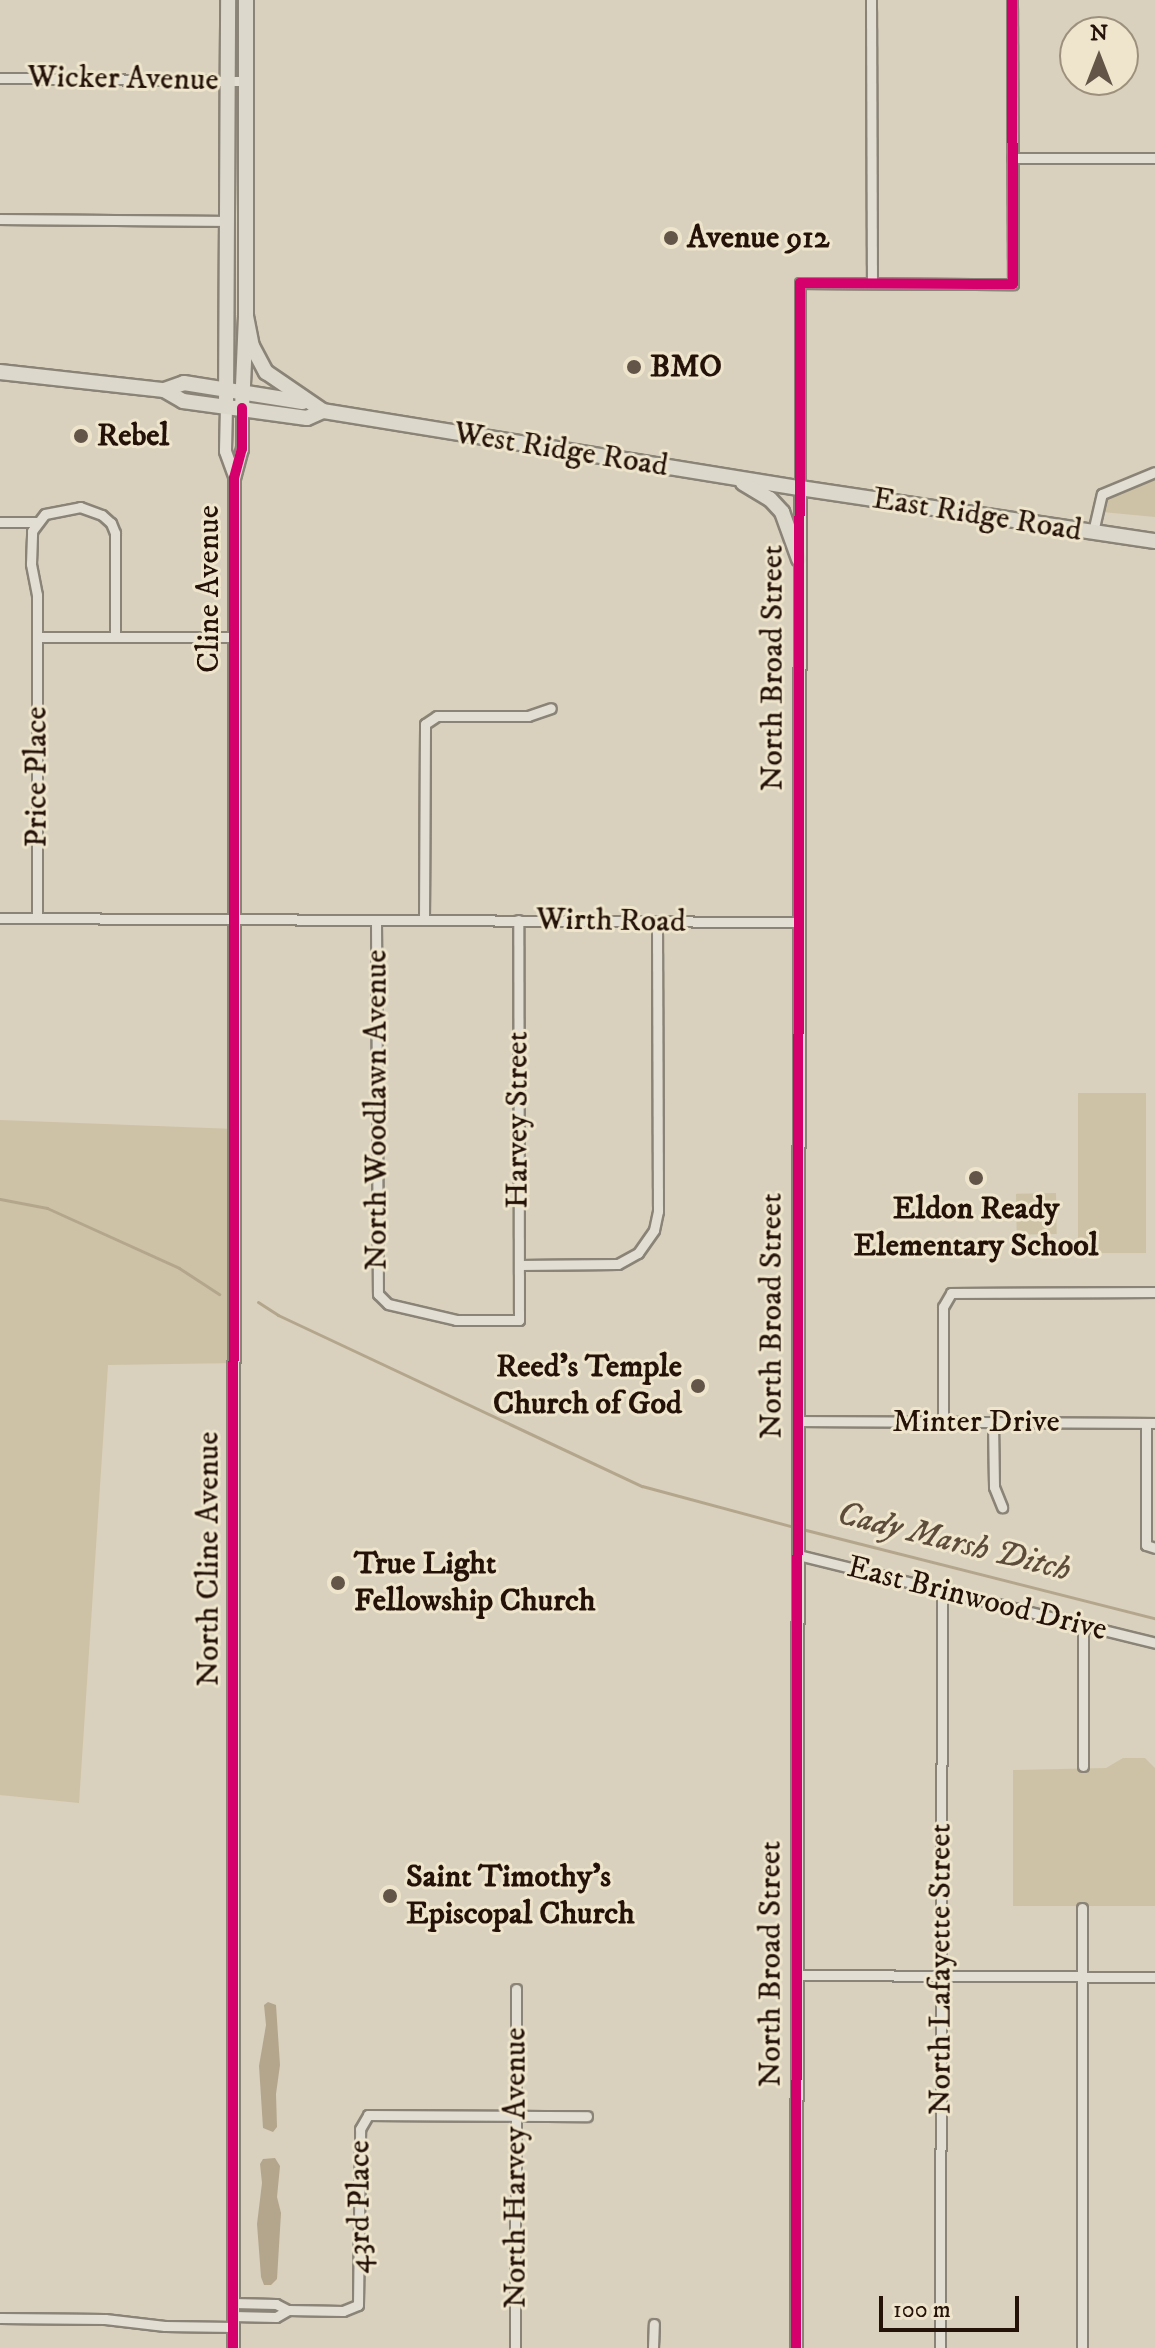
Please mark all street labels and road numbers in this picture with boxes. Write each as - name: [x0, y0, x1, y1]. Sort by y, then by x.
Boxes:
- street label: Wicker Avenue: [27, 58, 219, 100]
- street label: West Ridge Road: [451, 414, 671, 486]
- street label: East Ridge Road: [870, 479, 1084, 551]
- street label: Cline Avenue: [190, 505, 228, 673]
- street label: North Broad Street: [754, 545, 792, 791]
- street label: Price Place: [18, 706, 56, 848]
- street label: Wirth Road: [536, 900, 686, 942]
- street label: North Woodlawn Avenue: [358, 949, 396, 1271]
- street label: Harvey Street: [499, 1031, 537, 1209]
- street label: North Broad Street: [753, 1193, 791, 1439]
- street label: Minter Drive: [892, 1403, 1060, 1441]
- street label: North Cline Avenue: [190, 1432, 228, 1686]
- street label: East Brinwood Drive: [843, 1548, 1111, 1650]
- street label: North Lafayette Street: [922, 1823, 960, 2115]
- street label: North Broad Street: [752, 1841, 790, 2087]
- street label: North Harvey Avenue: [497, 2027, 535, 2309]
- street label: 43rd Place: [341, 2140, 379, 2274]

